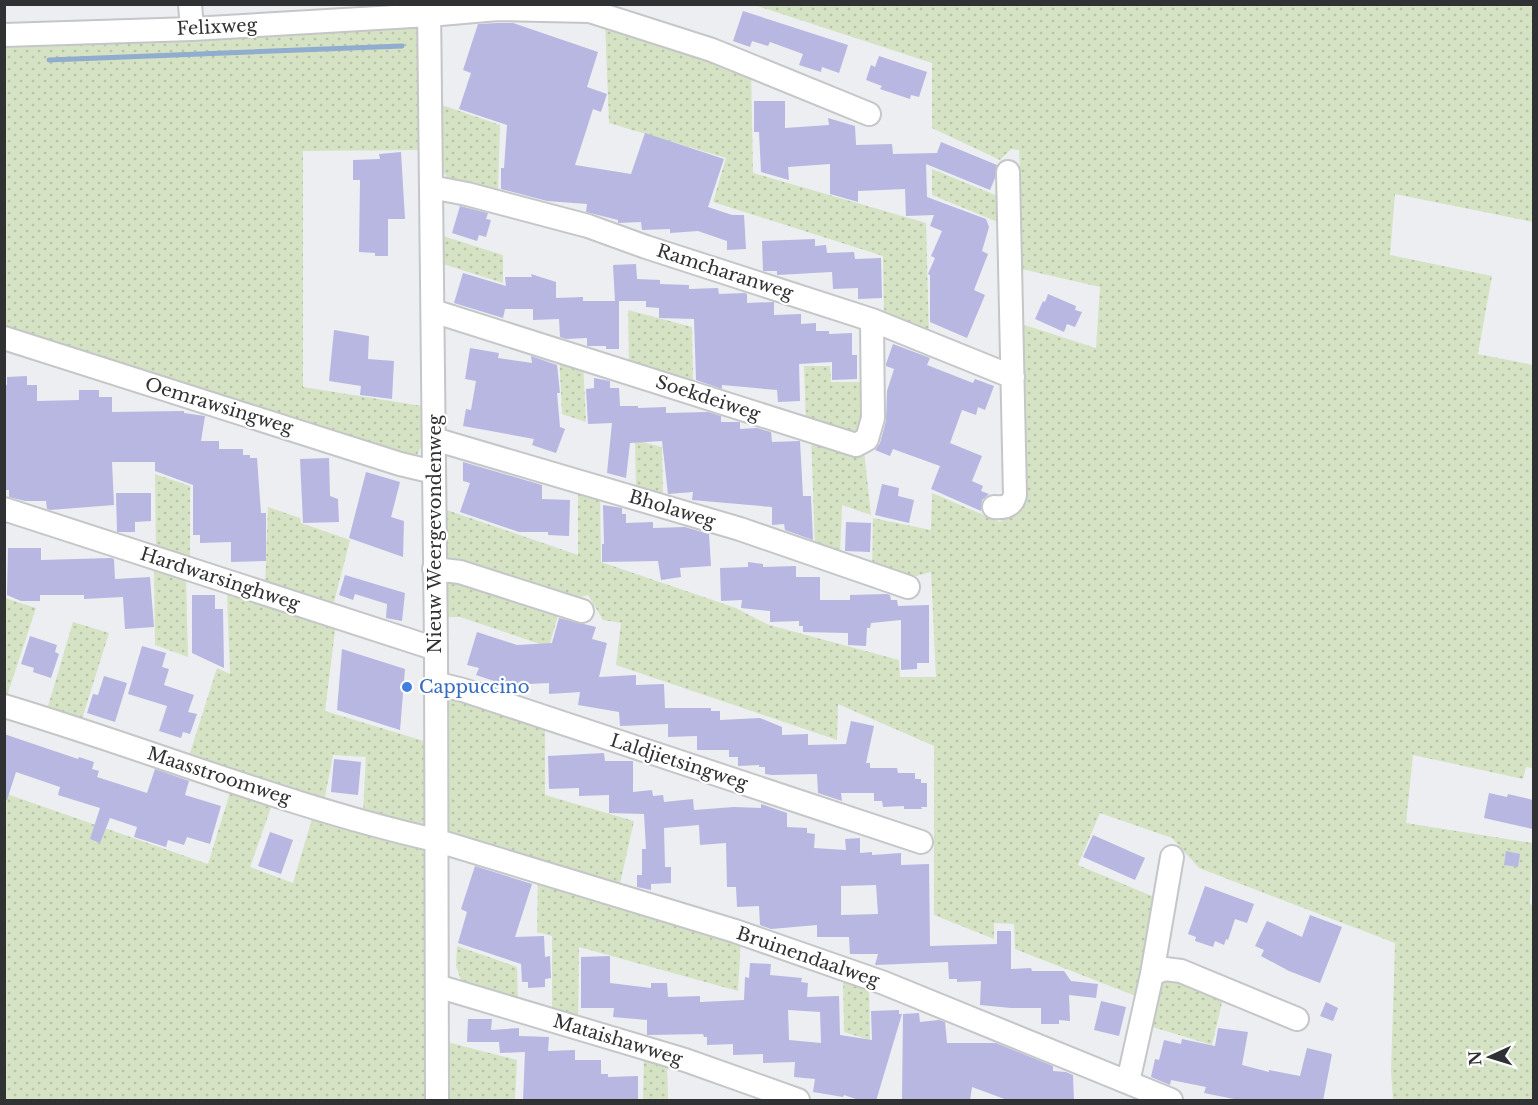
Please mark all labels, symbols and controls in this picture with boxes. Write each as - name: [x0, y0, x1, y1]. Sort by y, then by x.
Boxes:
- street label: Felixweg: [176, 14, 258, 40]
- street label: Ramcharanweg: [654, 240, 796, 304]
- street label: Soekdeiweg: [653, 371, 763, 425]
- street label: Oemrawsingweg: [142, 373, 296, 439]
- street label: Nieuw Weergevondenweg: [424, 414, 446, 653]
- street label: Bholaweg: [626, 485, 718, 533]
- street label: Hardwarsinghweg: [137, 543, 303, 615]
- place label: Cappuccino: [419, 676, 530, 698]
- marker: Cappuccino: [400, 680, 414, 694]
- street label: Laldjietsingweg: [607, 729, 751, 795]
- street label: Maasstroomweg: [144, 742, 294, 810]
- street label: Bruinendaalweg: [734, 922, 883, 992]
- street label: Mataishawweg: [551, 1010, 686, 1070]
- north arrow: [1460, 1027, 1520, 1087]
- text: N: [1465, 1050, 1486, 1066]

